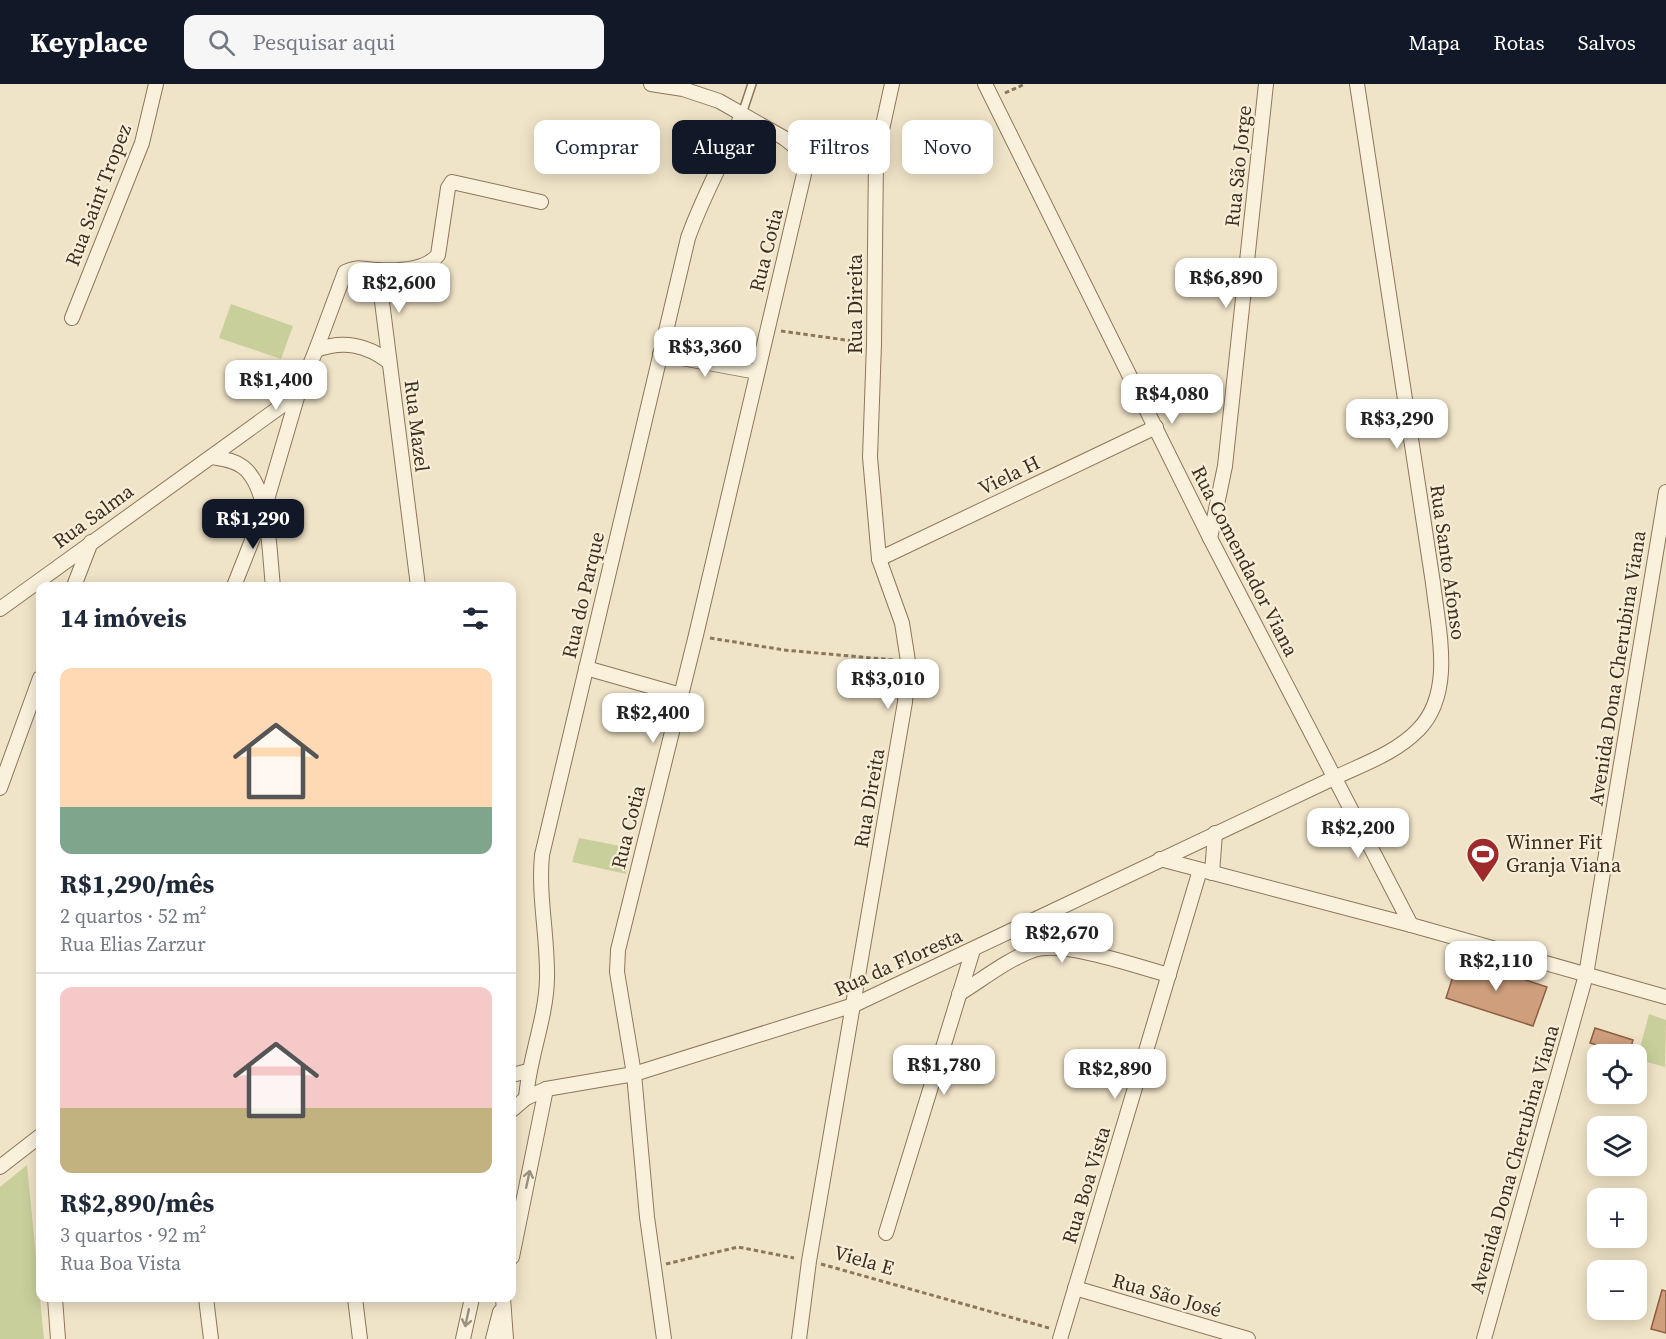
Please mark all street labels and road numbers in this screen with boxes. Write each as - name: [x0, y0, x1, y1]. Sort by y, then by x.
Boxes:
- street label: Rua São Jorge: [1218, 104, 1258, 228]
- street label: Rua Saint Tropez: [58, 120, 138, 270]
- street label: Rua Cotia: [742, 204, 790, 295]
- street label: Rua Direita: [841, 253, 869, 354]
- street label: Rua Mazel: [397, 379, 437, 474]
- street label: Viela H: [974, 448, 1044, 502]
- street label: Rua Comendador Viana: [1185, 461, 1306, 662]
- street label: Rua Salma: [47, 477, 140, 555]
- street label: Rua Santo Afonso: [1423, 483, 1473, 642]
- street label: Avenida Dona Cherubina Viana: [1581, 528, 1653, 808]
- street label: Rua do Parque: [555, 529, 611, 661]
- street label: Rua Direita: [846, 745, 892, 850]
- street label: Rua Cotia: [604, 781, 652, 872]
- street label: Rua da Floresta: [829, 921, 967, 1003]
- street label: Avenida Dona Cherubina Viana: [1462, 1021, 1566, 1297]
- street label: Rua Boa Vista: [1055, 1122, 1117, 1247]
- street label: Viela E: [831, 1238, 897, 1282]
- street label: Rua São José: [1109, 1266, 1225, 1324]

